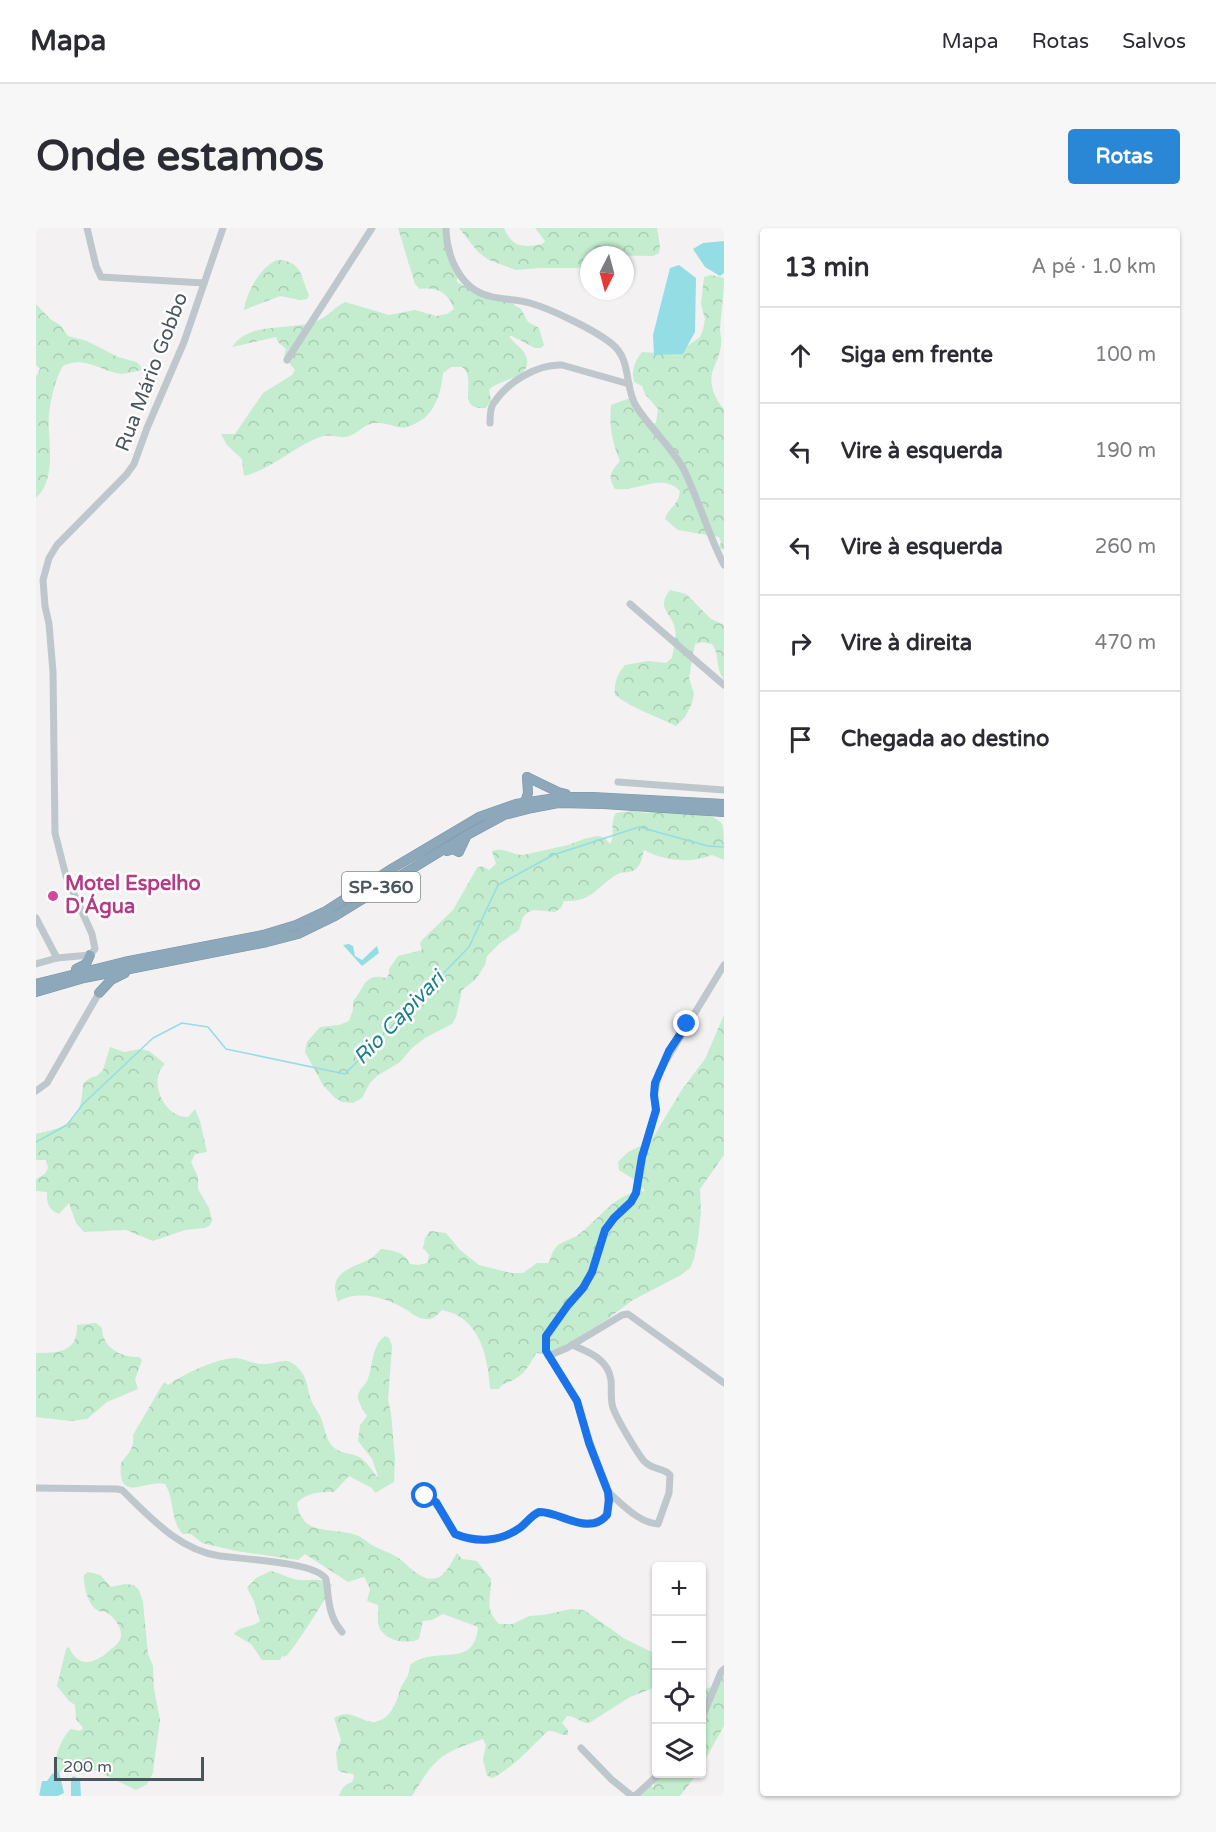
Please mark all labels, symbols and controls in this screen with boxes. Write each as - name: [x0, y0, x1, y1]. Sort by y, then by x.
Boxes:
- text: Mapa: [30, 24, 106, 58]
- text: Mapa: [941, 29, 999, 54]
- text: Rotas: [1032, 29, 1089, 54]
- text: Salvos: [1122, 29, 1186, 54]
- button: Rotas: [1068, 129, 1180, 184]
- text: Onde estamos: [36, 131, 324, 182]
- north arrow: [580, 246, 634, 300]
- text: 13 min: [784, 252, 870, 283]
- text: A pé · 1.0 km: [1032, 255, 1156, 279]
- street label: Rua Mário Gobbo: [111, 289, 193, 455]
- icon: ahead: [784, 339, 817, 372]
- text: Siga em frente: [841, 342, 993, 368]
- text: 100 m: [1095, 343, 1156, 367]
- icon: left: [784, 435, 817, 468]
- text: Vire à esquerda: [841, 438, 1003, 464]
- text: 190 m: [1095, 439, 1156, 463]
- icon: left: [784, 531, 817, 564]
- text: Vire à esquerda: [841, 534, 1003, 560]
- text: 260 m: [1095, 535, 1156, 559]
- icon: right: [784, 627, 817, 660]
- text: Vire à direita: [841, 630, 972, 656]
- text: 470 m: [1095, 631, 1156, 655]
- icon: arrive: [784, 723, 817, 756]
- text: Chegada ao destino: [841, 726, 1049, 752]
- place label: Motel Espelho D'Água: [65, 872, 201, 919]
- road number: SP-360: [342, 872, 420, 902]
- marker: Motel Espelho D'Água: [46, 889, 60, 903]
- water label: Rio Capivari: [349, 964, 451, 1070]
- route end: [673, 1010, 699, 1036]
- route start: [411, 1482, 437, 1508]
- map controls: [652, 1562, 706, 1778]
- button: +: [652, 1562, 706, 1616]
- button: −: [652, 1616, 706, 1670]
- button: locate: [652, 1670, 706, 1724]
- button: layers: [652, 1724, 706, 1778]
- scale bar: [54, 1754, 204, 1782]
- text: 200 m: [63, 1757, 112, 1777]

